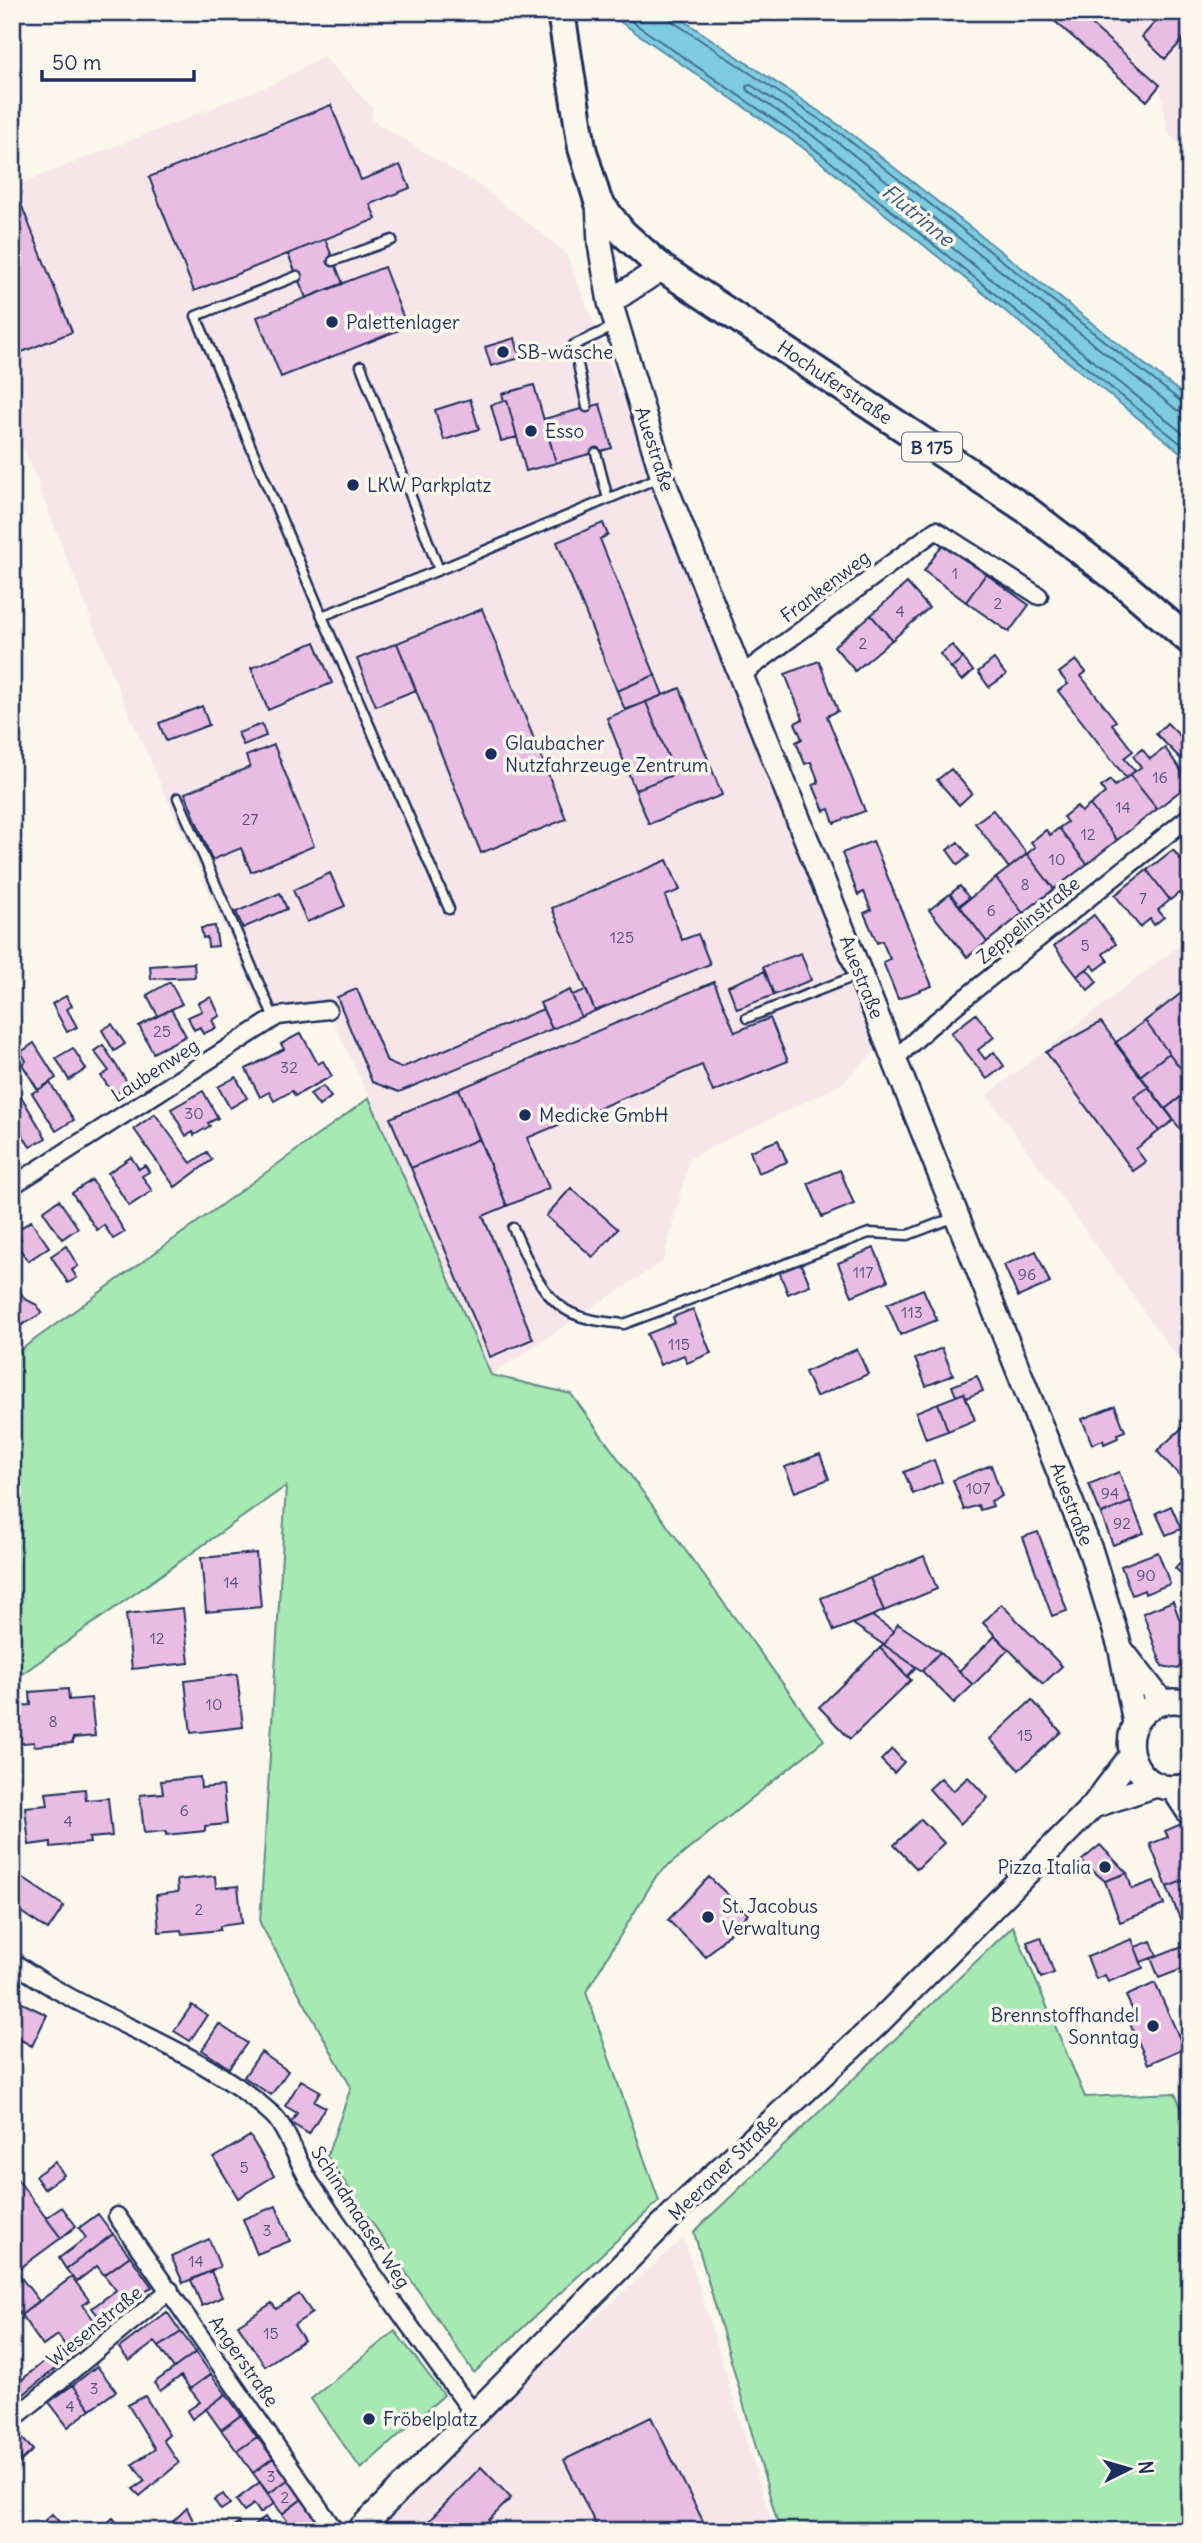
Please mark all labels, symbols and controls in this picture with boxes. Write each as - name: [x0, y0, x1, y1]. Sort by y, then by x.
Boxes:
- scale bar: [42, 38, 194, 82]
- text: 50 m: [52, 49, 101, 76]
- water label: Flutrinne: [877, 178, 961, 253]
- place label: Palettenlager: [346, 310, 460, 334]
- marker: Palettenlager: [324, 314, 340, 330]
- street label: Hochuferstraße: [773, 335, 897, 429]
- place label: SB-wäsche: [517, 340, 613, 364]
- marker: SB-wäsche: [495, 344, 511, 360]
- street label: Auestraße: [630, 404, 680, 494]
- place label: Esso: [545, 419, 584, 443]
- marker: Esso: [523, 423, 539, 439]
- road number: B 175: [902, 432, 962, 462]
- place label: LKW Parkplatz: [367, 473, 492, 497]
- marker: LKW Parkplatz: [345, 477, 361, 493]
- street label: Frankenweg: [776, 545, 874, 627]
- house number: 1: [952, 563, 958, 583]
- house number: 2: [994, 593, 1003, 613]
- house number: 4: [895, 601, 905, 621]
- house number: 2: [859, 633, 868, 653]
- place label: Glaubacher Nutzfahrzeuge Zentrum: [505, 731, 709, 777]
- marker: Glaubacher Nutzfahrzeuge Zentrum: [483, 746, 499, 762]
- house number: 16: [1152, 767, 1168, 787]
- house number: 14: [1115, 797, 1131, 817]
- house number: 27: [242, 809, 258, 829]
- house number: 12: [1080, 824, 1096, 844]
- house number: 10: [1049, 849, 1065, 869]
- street label: Zeppelinstraße: [972, 871, 1084, 969]
- house number: 8: [1020, 874, 1030, 894]
- house number: 7: [1139, 888, 1147, 908]
- house number: 6: [986, 900, 996, 920]
- house number: 125: [610, 927, 634, 947]
- street label: Auestraße: [834, 932, 890, 1022]
- house number: 5: [1080, 935, 1090, 955]
- house number: 25: [153, 1021, 171, 1041]
- street label: Laubenweg: [107, 1033, 203, 1107]
- house number: 32: [280, 1057, 298, 1077]
- house number: 30: [184, 1103, 204, 1123]
- place label: Medicke GmbH: [539, 1103, 668, 1127]
- marker: Medicke GmbH: [517, 1107, 533, 1123]
- house number: 117: [853, 1262, 873, 1282]
- house number: 96: [1018, 1264, 1036, 1284]
- house number: 113: [901, 1302, 923, 1322]
- house number: 115: [668, 1334, 690, 1354]
- street label: Auestraße: [1045, 1459, 1099, 1549]
- house number: 107: [966, 1478, 990, 1498]
- house number: 94: [1101, 1483, 1119, 1503]
- house number: 92: [1113, 1513, 1131, 1533]
- house number: 90: [1136, 1565, 1156, 1585]
- house number: 14: [223, 1572, 239, 1592]
- house number: 12: [149, 1628, 165, 1648]
- house number: 10: [206, 1694, 222, 1714]
- house number: 8: [48, 1711, 58, 1731]
- house number: 15: [1017, 1725, 1033, 1745]
- house number: 6: [179, 1800, 189, 1820]
- house number: 4: [63, 1811, 73, 1831]
- place label: Pizza Italia: [997, 1855, 1091, 1879]
- marker: Pizza Italia: [1097, 1859, 1113, 1875]
- place label: St. Jacobus Verwaltung: [722, 1894, 820, 1940]
- house number: 2: [195, 1899, 204, 1919]
- marker: St. Jacobus Verwaltung: [700, 1909, 716, 1925]
- place label: Brennstoffhandel Sonntag: [991, 2003, 1139, 2049]
- marker: Brennstoffhandel Sonntag: [1145, 2018, 1161, 2034]
- street label: Meeraner Straße: [663, 2109, 783, 2225]
- street label: Schindmaaser Weg: [306, 2141, 416, 2293]
- house number: 5: [239, 2157, 249, 2177]
- house number: 3: [262, 2220, 272, 2240]
- house number: 14: [188, 2251, 204, 2271]
- street label: Wiesenstraße: [41, 2280, 147, 2372]
- street label: Angerstraße: [204, 2311, 284, 2411]
- house number: 15: [263, 2323, 279, 2343]
- house number: 3: [89, 2378, 99, 2398]
- house number: 4: [65, 2396, 75, 2416]
- place label: Fröbelplatz: [383, 2407, 478, 2431]
- marker: Fröbelplatz: [361, 2411, 377, 2427]
- north arrow: [1094, 2434, 1164, 2504]
- text: N: [1133, 2460, 1158, 2475]
- house number: 3: [266, 2466, 276, 2486]
- house number: 2: [281, 2487, 290, 2507]

